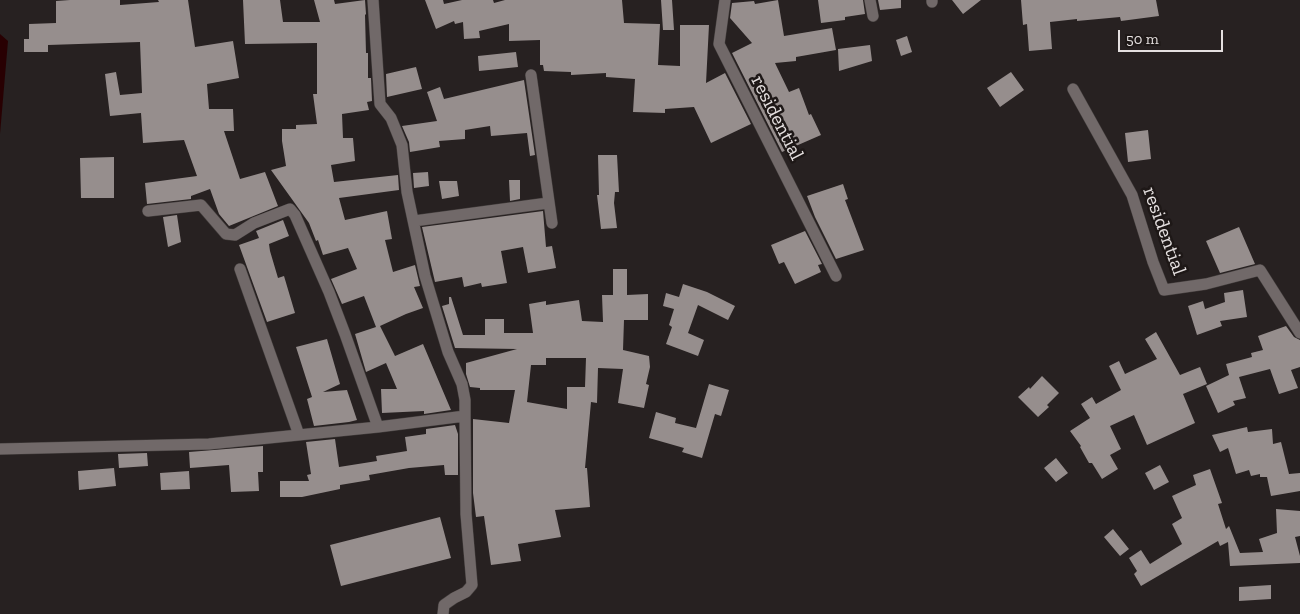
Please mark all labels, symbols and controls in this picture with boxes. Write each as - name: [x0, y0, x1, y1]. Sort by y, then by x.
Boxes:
- scale bar: [1120, 20, 1225, 52]
- text: 50 m: [1126, 30, 1159, 48]
- street label: residential: [745, 72, 809, 164]
- street label: residential: [1137, 184, 1191, 278]

